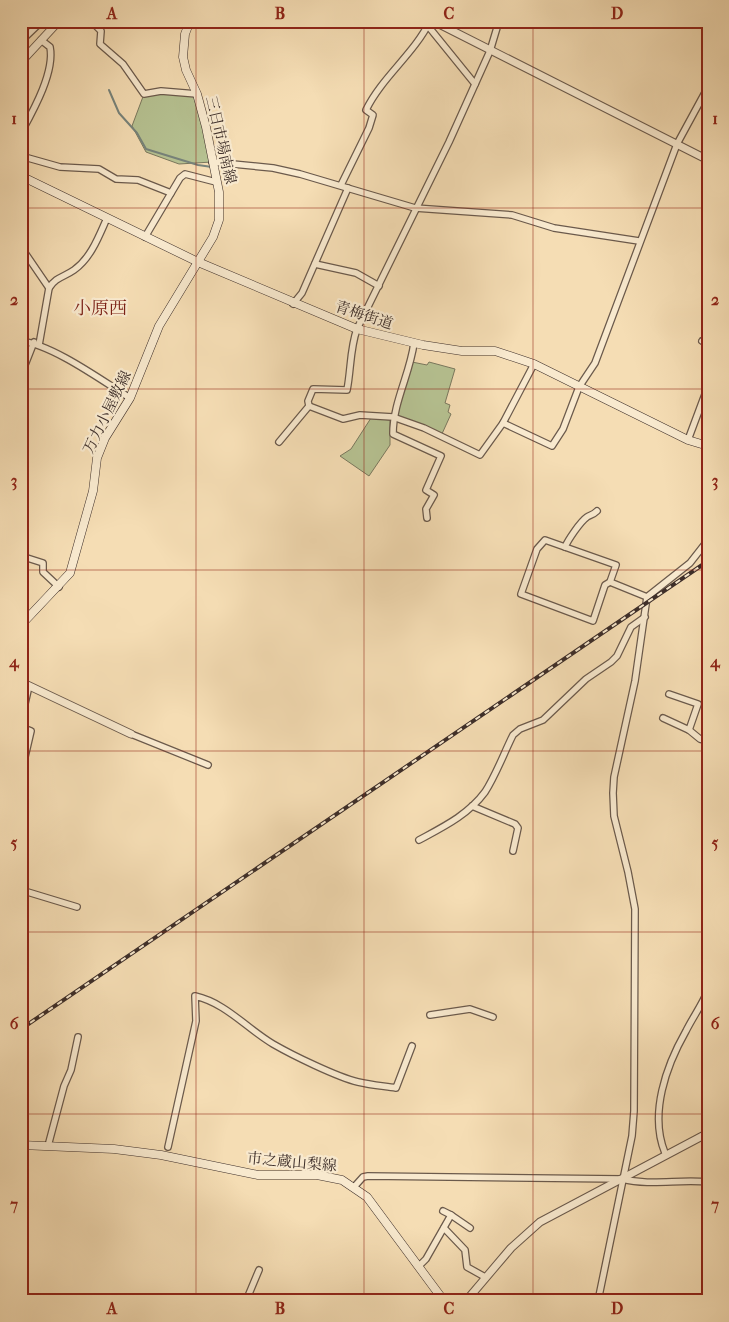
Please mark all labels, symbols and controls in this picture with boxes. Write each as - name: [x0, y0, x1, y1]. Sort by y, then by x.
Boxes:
- text: A: [106, 4, 118, 23]
- text: B: [275, 4, 285, 23]
- text: C: [444, 4, 455, 23]
- text: D: [611, 4, 623, 23]
- street label: 三日市場南線: [202, 94, 240, 186]
- text: 1: [11, 109, 17, 128]
- text: 1: [712, 109, 718, 128]
- text: 2: [10, 290, 18, 309]
- text: 2: [711, 290, 719, 309]
- street label: 青梅街道: [333, 297, 395, 333]
- district label: 小原西: [73, 298, 127, 319]
- street label: 万力小屋敷線: [79, 368, 135, 456]
- text: 3: [11, 471, 17, 491]
- text: 3: [712, 471, 718, 491]
- text: 4: [8, 652, 20, 672]
- text: 4: [709, 652, 721, 672]
- text: 5: [11, 833, 18, 852]
- text: 5: [712, 833, 719, 852]
- text: 6: [10, 1014, 19, 1033]
- text: 6: [711, 1014, 720, 1033]
- street label: 市之蔵山梨線: [246, 1149, 338, 1175]
- text: 7: [9, 1195, 18, 1214]
- text: 7: [710, 1195, 719, 1214]
- text: A: [106, 1299, 118, 1318]
- text: B: [275, 1299, 285, 1318]
- text: C: [444, 1299, 455, 1318]
- text: D: [611, 1299, 623, 1318]

